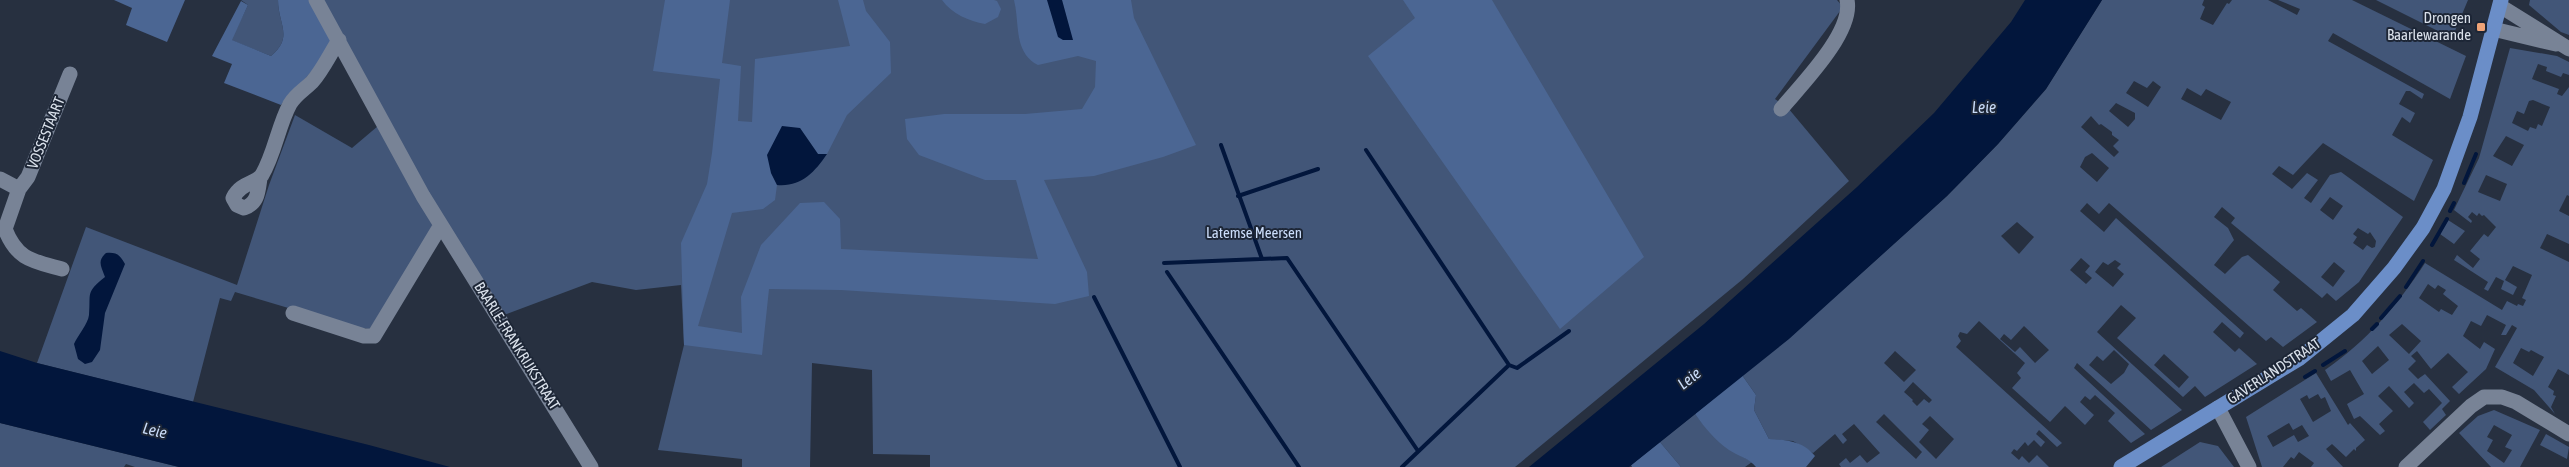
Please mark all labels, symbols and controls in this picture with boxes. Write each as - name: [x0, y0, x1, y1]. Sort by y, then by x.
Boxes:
- place label: Drongen Baarlewarande: [2387, 9, 2471, 43]
- marker: Drongen Baarlewarande: [2475, 21, 2487, 33]
- street label: VOSSESTAART: [23, 94, 68, 171]
- water label: Leie: [1972, 98, 1996, 116]
- park label: Latemse Meersen: [1206, 224, 1302, 241]
- street label: BAARLE-FRANKRIJKSTRAAT: [471, 279, 564, 413]
- street label: GAVERLANDSTRAAT: [2224, 334, 2324, 407]
- water label: Leie: [1674, 363, 1704, 393]
- water label: Leie: [141, 418, 169, 442]

